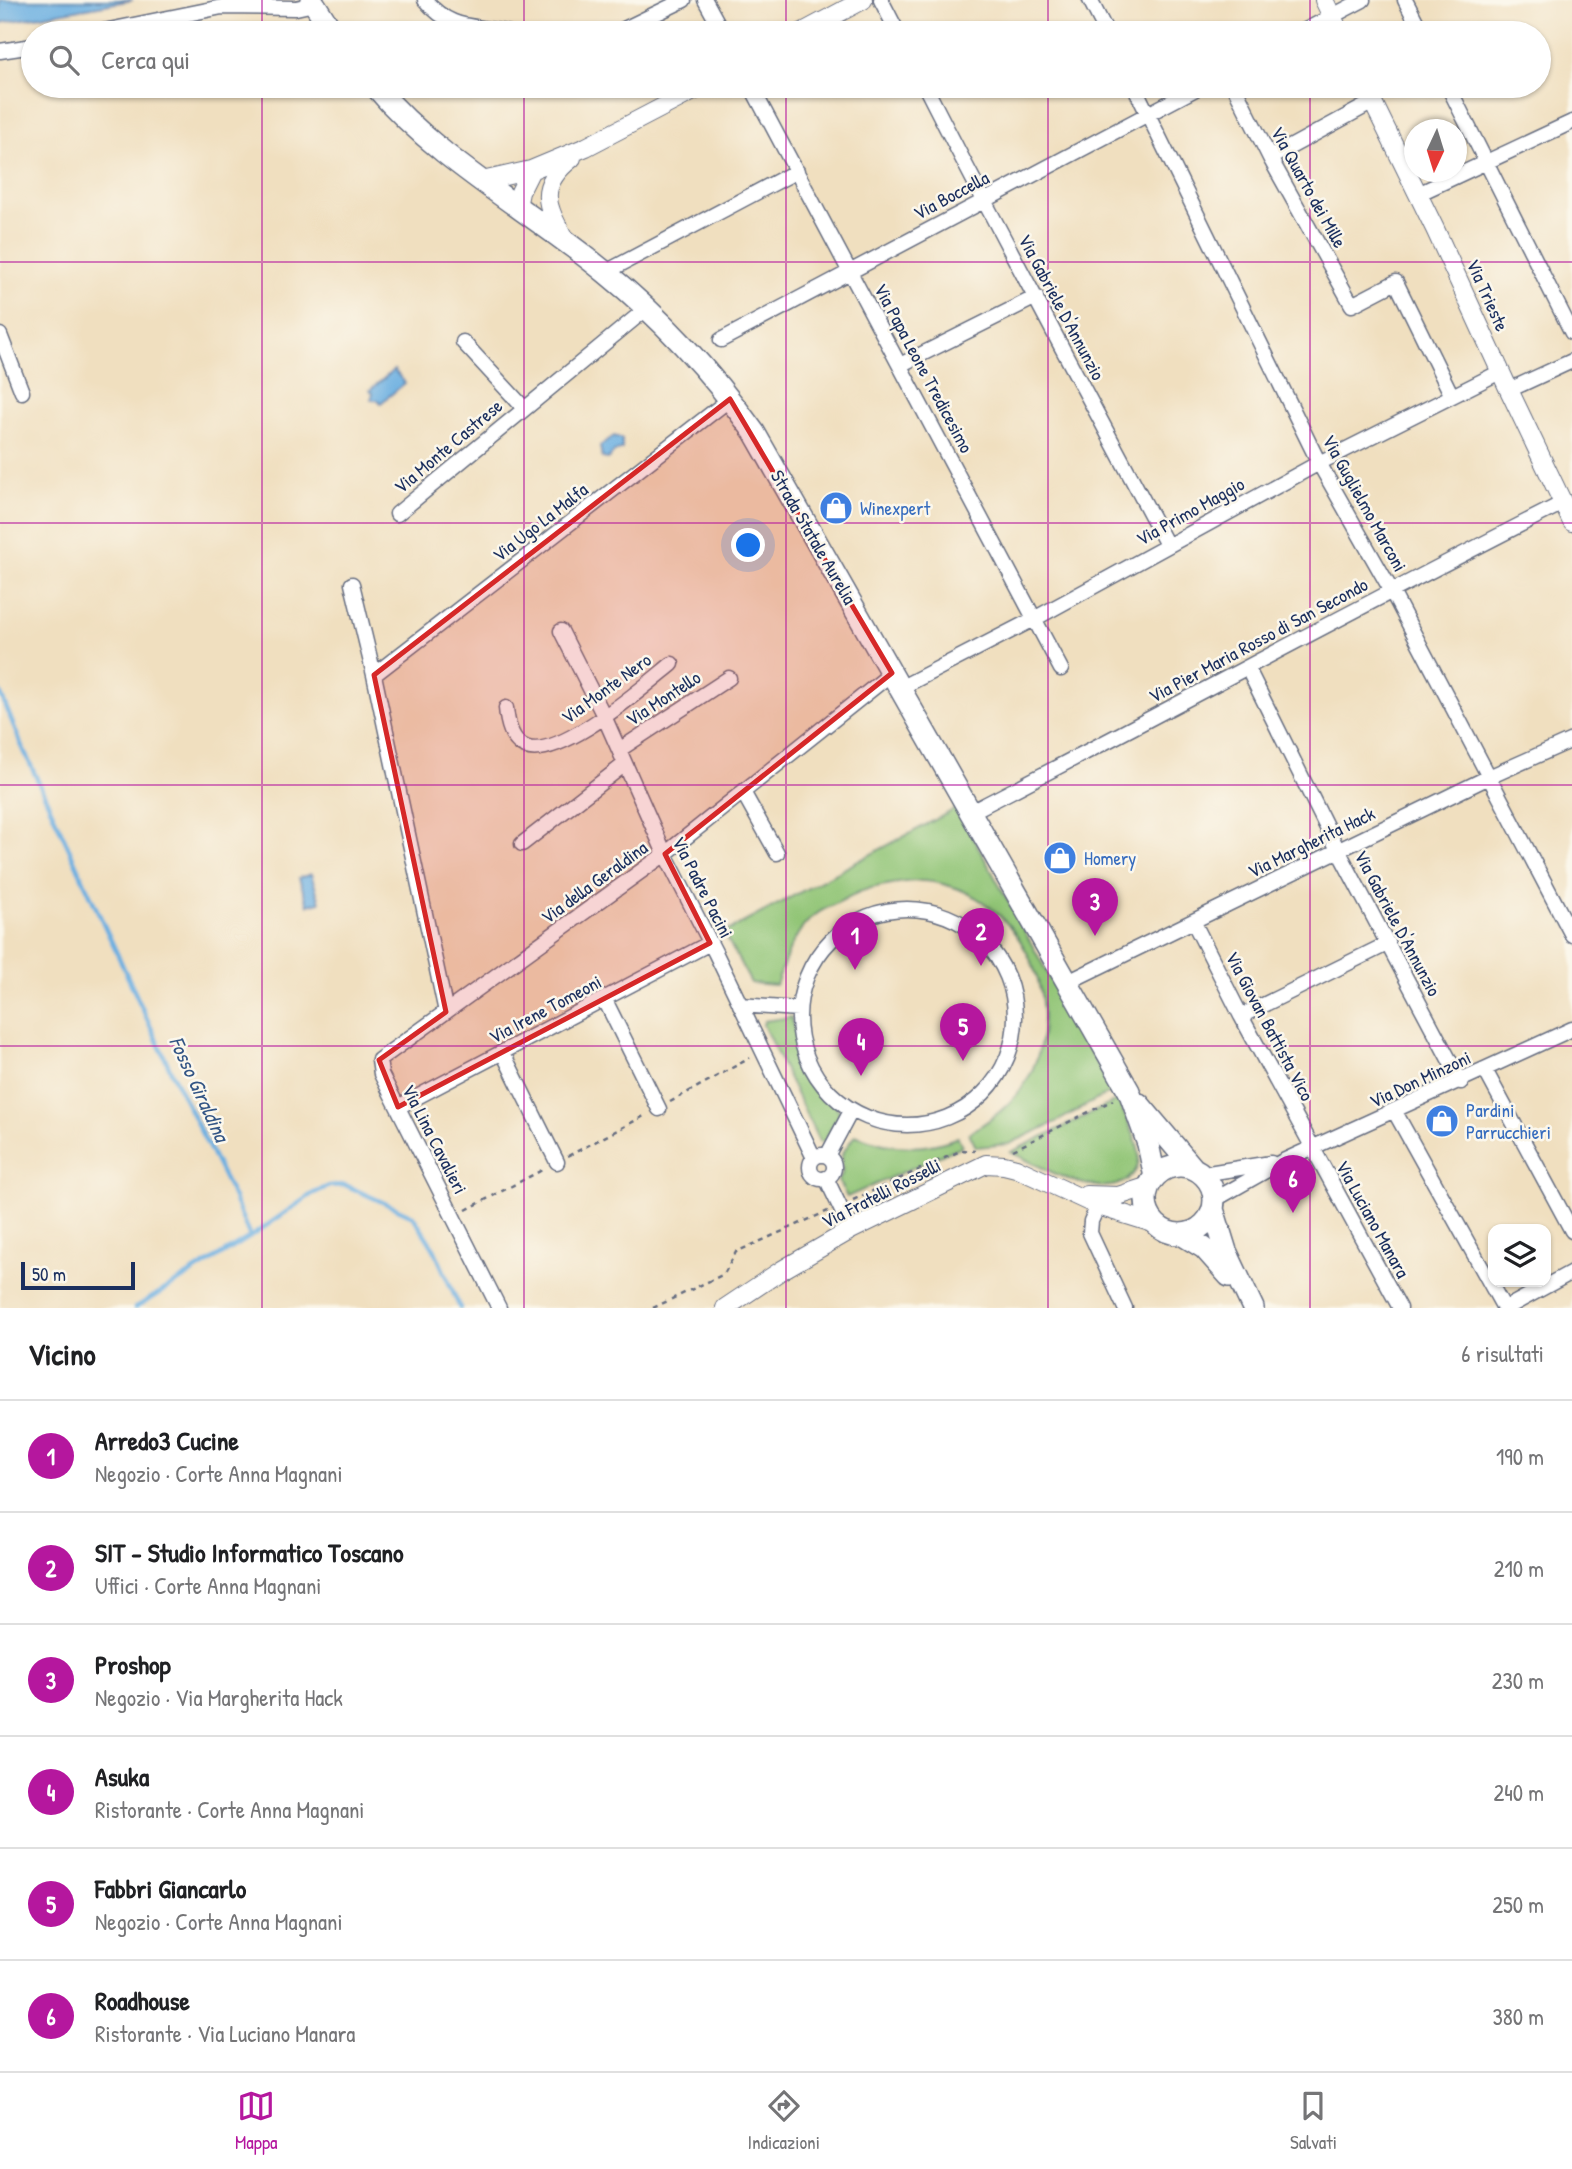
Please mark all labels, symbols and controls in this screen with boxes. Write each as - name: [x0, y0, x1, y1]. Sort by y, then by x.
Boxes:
- search box: [21, 21, 1551, 98]
- icon: search: [45, 41, 83, 79]
- text: Cerca qui: [101, 42, 190, 77]
- north arrow: [1404, 119, 1467, 182]
- street label: Via Quarto dei Mille: [1265, 122, 1353, 253]
- street label: Via Boccella: [909, 164, 994, 226]
- street label: Via Gabriele D'Annunzio: [1012, 229, 1112, 385]
- street label: Via Trieste: [1461, 255, 1516, 335]
- street label: Via Papa Leone Tredicesimo: [868, 279, 980, 458]
- street label: Via Monte Castrese: [388, 393, 508, 499]
- street label: Via Guglielmo Marconi: [1317, 430, 1413, 576]
- street label: Strada Statale Aurelia: [765, 465, 863, 610]
- street label: Via Primo Maggio: [1131, 470, 1249, 551]
- street label: Via Ugo La Malfa: [487, 476, 594, 568]
- shop icon: Winexpert: [817, 489, 855, 527]
- place label: Winexpert: [860, 495, 931, 521]
- your location: [731, 528, 765, 562]
- street label: Via Pier Maria Rosso di San Secondo: [1144, 571, 1372, 709]
- street label: Via Monte Nero: [556, 646, 657, 729]
- street label: Via Montello: [621, 664, 706, 732]
- street label: Via Margherita Hack: [1243, 800, 1379, 884]
- street label: Via Padre Pacini: [666, 832, 740, 942]
- street label: Via della Geraldina: [535, 834, 653, 930]
- shop icon: Homery: [1041, 839, 1079, 877]
- place label: Homery: [1084, 845, 1136, 871]
- street label: Via Gabriele D'Annunzio: [1348, 845, 1448, 1001]
- pin: 3: [1072, 878, 1118, 936]
- pin: 2: [958, 908, 1004, 966]
- pin: 1: [832, 912, 878, 970]
- street label: Via Giovan Battista Vico: [1220, 947, 1321, 1106]
- street label: Via Irene Tomeoni: [484, 968, 606, 1050]
- pin: 5: [940, 1003, 986, 1061]
- pin: 4: [838, 1018, 884, 1076]
- water label: Fosso Giraldina: [162, 1031, 238, 1149]
- street label: Via Don Minzoni: [1365, 1044, 1475, 1114]
- street label: Via Lina Cavalieri: [396, 1080, 474, 1198]
- place label: Pardini Parrucchieri: [1466, 1097, 1551, 1145]
- shop icon: Pardini Parrucchieri: [1423, 1102, 1461, 1140]
- street label: Via Fratelli Rosselli: [817, 1152, 945, 1234]
- pin: 6: [1270, 1155, 1316, 1213]
- street label: Via Luciano Manara: [1330, 1156, 1416, 1283]
- map controls: [1488, 1224, 1551, 1287]
- button: layers: [1488, 1224, 1551, 1287]
- scale bar: [21, 1259, 135, 1291]
- text: 50 m: [32, 1261, 66, 1287]
- text: Vicino: [28, 1334, 96, 1374]
- text: 6 risultati: [1461, 1338, 1544, 1369]
- text: Arredo3 Cucine: [95, 1423, 239, 1458]
- text: 1: [47, 1441, 55, 1472]
- text: 190 m: [1496, 1441, 1544, 1472]
- text: Negozio · Corte Anna Magnani: [95, 1458, 343, 1489]
- text: SIT - Studio Informatico Toscano: [95, 1535, 403, 1570]
- text: 2: [46, 1553, 56, 1584]
- text: 210 m: [1494, 1553, 1544, 1584]
- text: Uffici · Corte Anna Magnani: [95, 1570, 321, 1601]
- text: Proshop: [95, 1647, 171, 1682]
- text: 3: [46, 1665, 56, 1696]
- text: 230 m: [1492, 1665, 1544, 1696]
- text: Negozio · Via Margherita Hack: [95, 1682, 343, 1713]
- text: Asuka: [95, 1759, 149, 1794]
- text: 4: [47, 1777, 55, 1808]
- text: 240 m: [1493, 1777, 1544, 1808]
- text: Ristorante · Corte Anna Magnani: [95, 1794, 364, 1825]
- text: Fabbri Giancarlo: [95, 1871, 246, 1906]
- text: 5: [46, 1889, 56, 1920]
- text: 250 m: [1492, 1889, 1544, 1920]
- text: Negozio · Corte Anna Magnani: [95, 1906, 343, 1937]
- text: Roadhouse: [95, 1983, 190, 2018]
- text: 6: [46, 2001, 56, 2032]
- text: 380 m: [1493, 2001, 1544, 2032]
- text: Ristorante · Via Luciano Manara: [95, 2018, 355, 2049]
- tab: Mappa: [235, 2087, 277, 2155]
- tab: Indicazioni: [747, 2087, 820, 2155]
- tab: Salvati: [1290, 2087, 1337, 2155]

